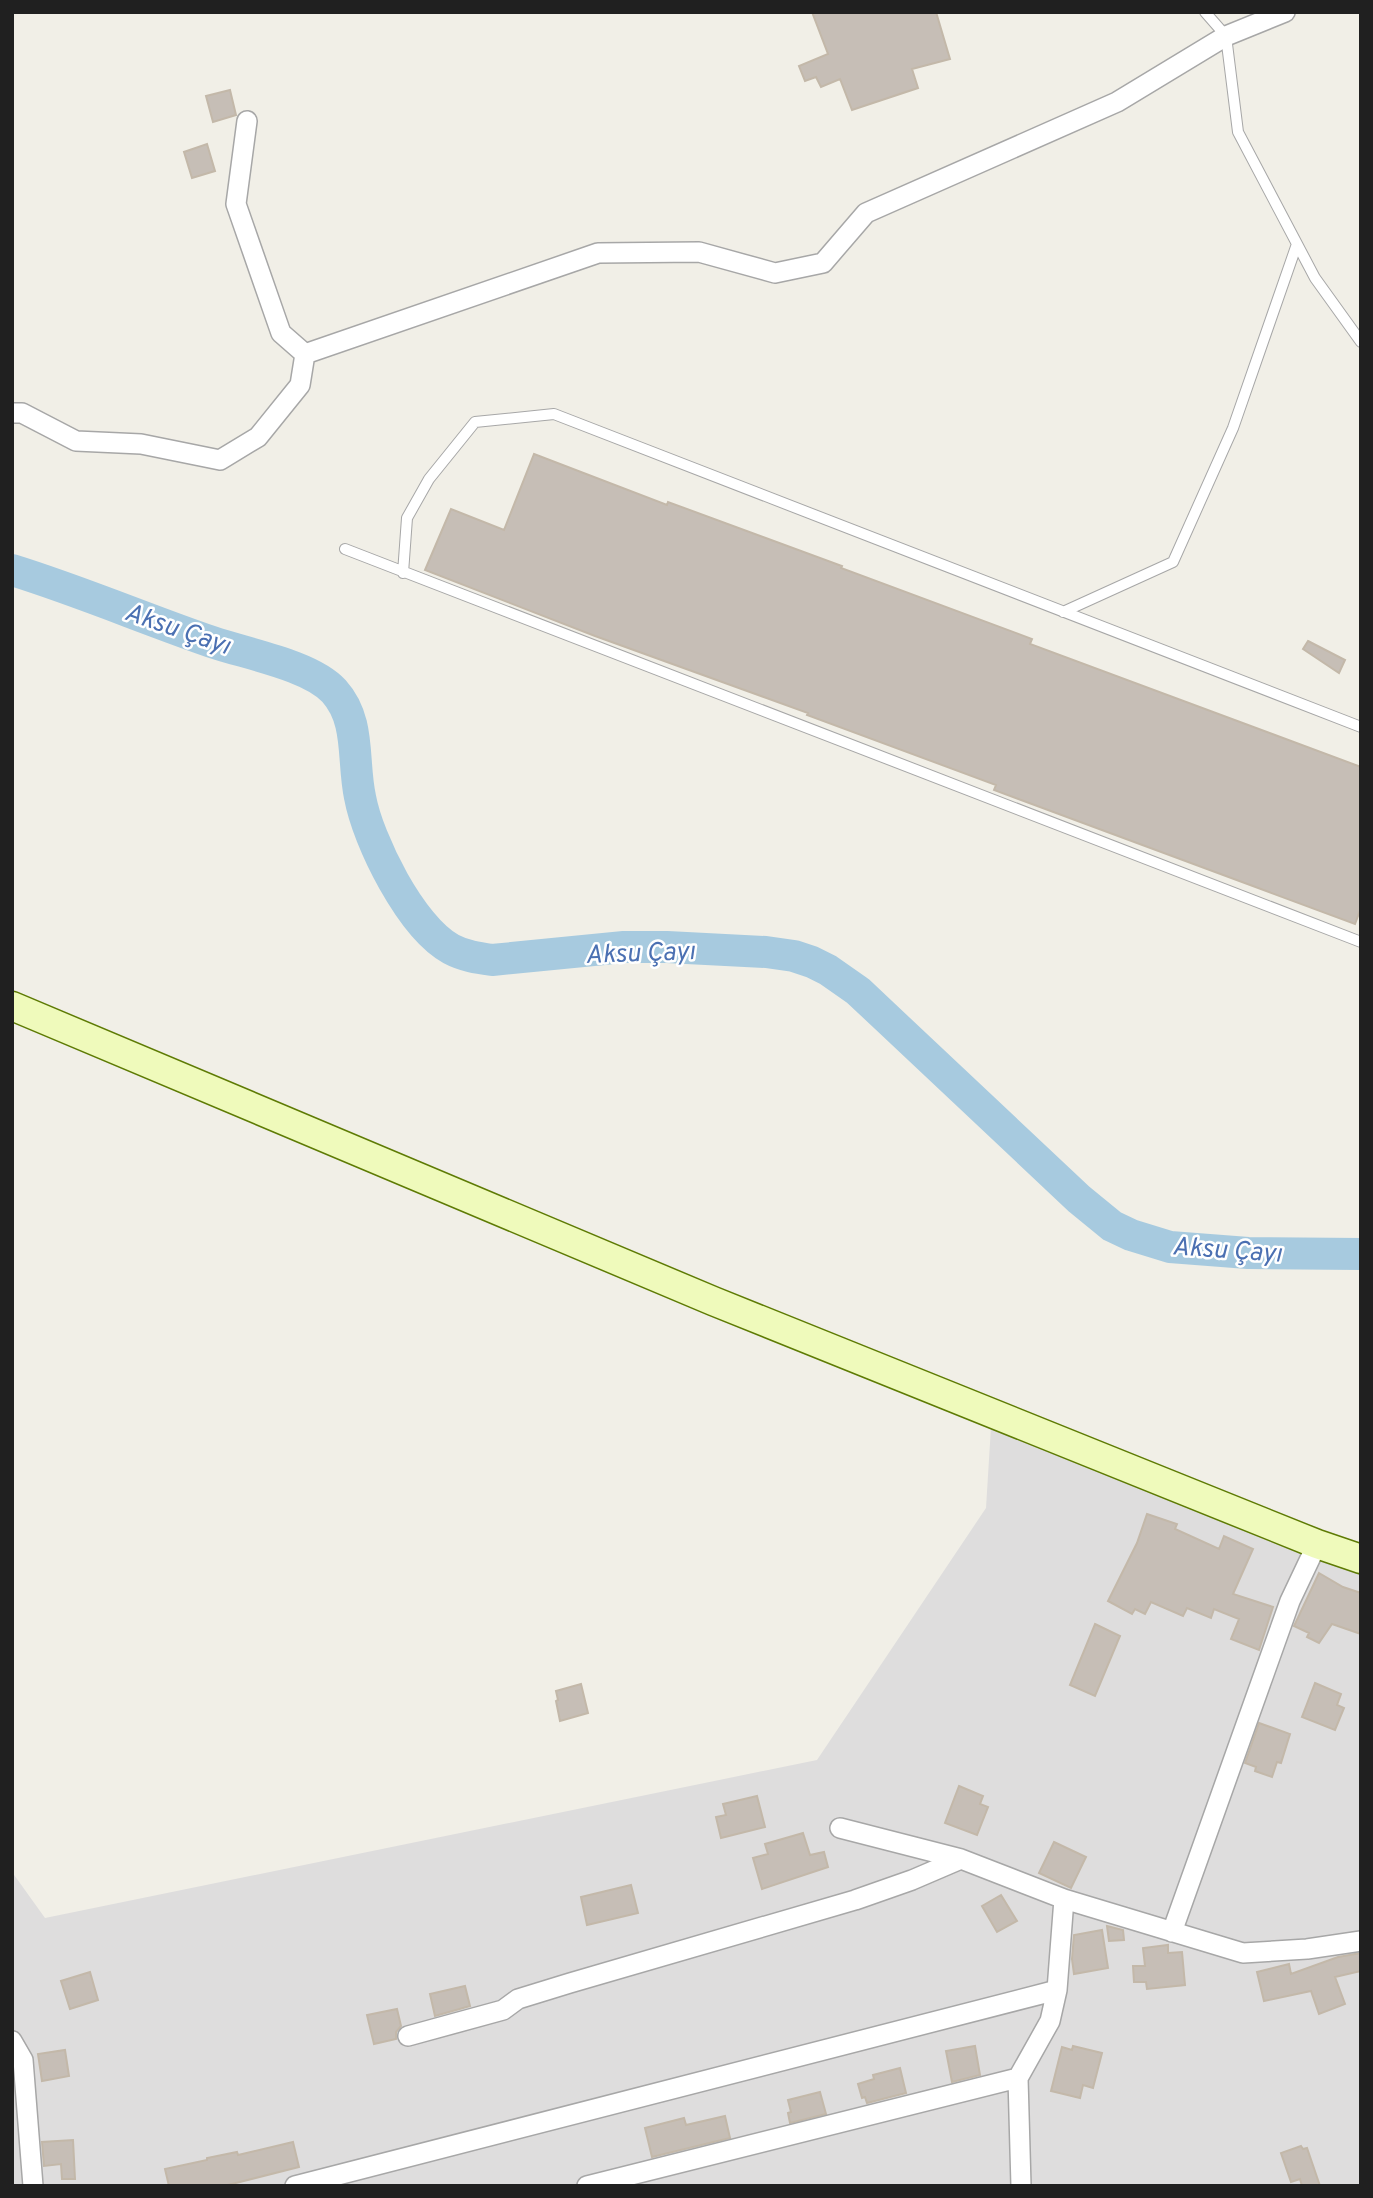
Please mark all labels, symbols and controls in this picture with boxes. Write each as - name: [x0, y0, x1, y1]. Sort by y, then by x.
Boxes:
- water label: Aksu Çayı: [120, 597, 235, 664]
- water label: Aksu Çayı: [585, 936, 696, 973]
- water label: Aksu Çayı: [1171, 1231, 1283, 1272]

